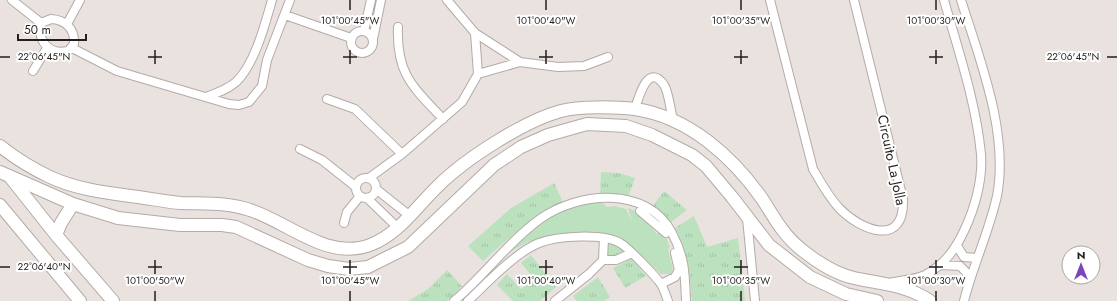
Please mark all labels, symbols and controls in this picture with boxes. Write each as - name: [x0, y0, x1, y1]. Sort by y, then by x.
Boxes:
- text: 101°00'45"W: [321, 13, 379, 28]
- text: 101°00'40"W: [516, 13, 576, 28]
- text: 101°00'35"W: [712, 13, 770, 28]
- text: 101°00'30"W: [907, 13, 965, 28]
- scale bar: [18, 16, 86, 42]
- text: 50 m: [24, 21, 51, 39]
- text: 22°06'45"N: [18, 49, 70, 64]
- text: 22°06'45"N: [1047, 49, 1099, 64]
- street label: Circuito La Jolla: [873, 113, 911, 207]
- north arrow: [1061, 245, 1101, 285]
- text: N: [1077, 247, 1085, 263]
- text: 22°06'40"N: [18, 259, 71, 274]
- text: 101°00'50"W: [126, 273, 185, 288]
- text: 101°00'45"W: [321, 273, 379, 288]
- text: 101°00'40"W: [516, 273, 576, 288]
- text: 101°00'35"W: [712, 273, 770, 288]
- text: 101°00'30"W: [907, 273, 965, 288]

